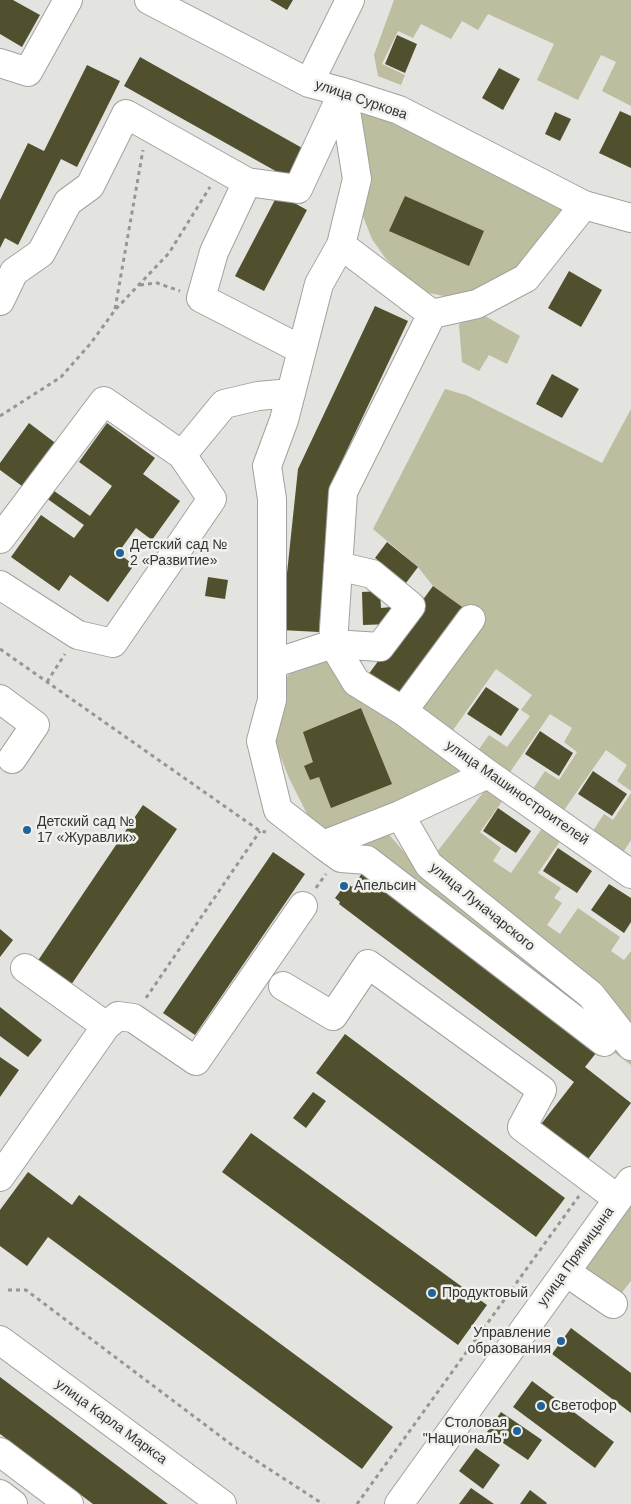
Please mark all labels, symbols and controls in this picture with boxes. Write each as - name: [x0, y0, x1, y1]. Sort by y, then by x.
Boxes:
- street label: улица Суркова: [313, 76, 409, 124]
- place label: Детский сад № 2 «Развитие»: [130, 537, 228, 570]
- marker: Детский сад № 2 «Развитие»: [114, 547, 126, 559]
- street label: улица Машиностроителей: [442, 737, 592, 849]
- place label: Детский сад № 17 «Журавлик»: [37, 814, 136, 846]
- marker: Детский сад № 17 «Журавлик»: [21, 824, 33, 836]
- street label: улица Луначарского: [426, 859, 538, 955]
- place label: Апельсин: [354, 878, 416, 894]
- marker: Апельсин: [338, 880, 350, 892]
- street label: улица Прямицына: [534, 1204, 618, 1310]
- place label: Продуктовый: [442, 1285, 528, 1301]
- marker: Продуктовый: [426, 1287, 438, 1299]
- place label: Управление образования: [468, 1325, 551, 1358]
- marker: Управление образования: [555, 1335, 567, 1347]
- street label: улица Карла Маркса: [52, 1376, 170, 1468]
- place label: Светофор: [551, 1398, 617, 1414]
- marker: Светофор: [535, 1400, 547, 1412]
- place label: Столовая "НационалЬ": [423, 1415, 507, 1448]
- marker: Столовая "НационалЬ": [511, 1425, 523, 1437]

